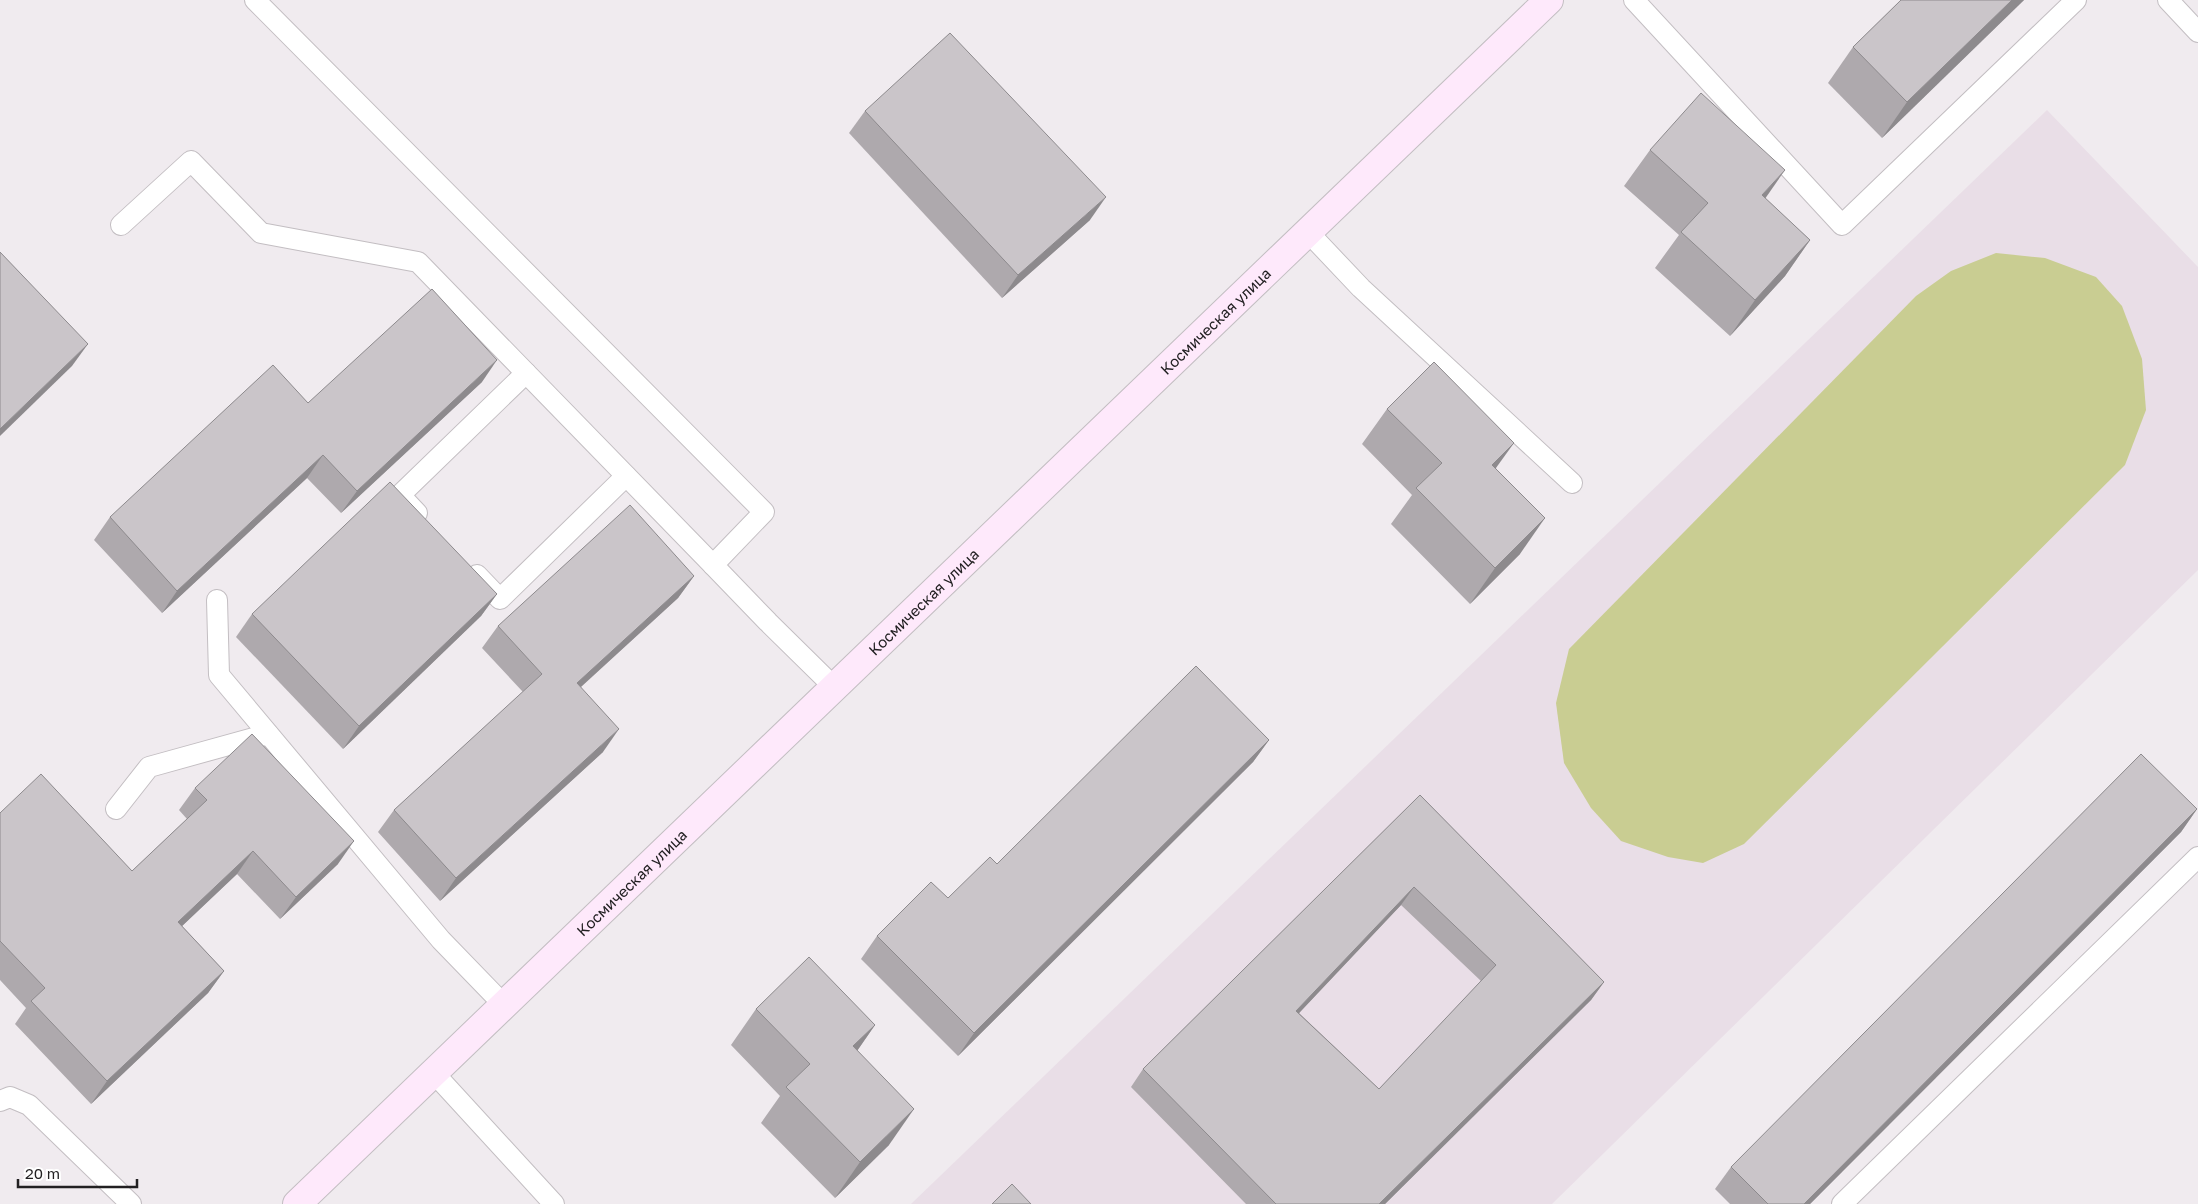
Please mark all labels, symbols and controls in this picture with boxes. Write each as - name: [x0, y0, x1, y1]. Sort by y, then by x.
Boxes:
- street label: Космическая улица: [1156, 264, 1274, 378]
- street label: Космическая улица: [865, 545, 982, 659]
- street label: Космическая улица: [573, 825, 690, 939]
- scale bar: [18, 1156, 136, 1188]
- text: 20 m: [25, 1164, 60, 1182]

